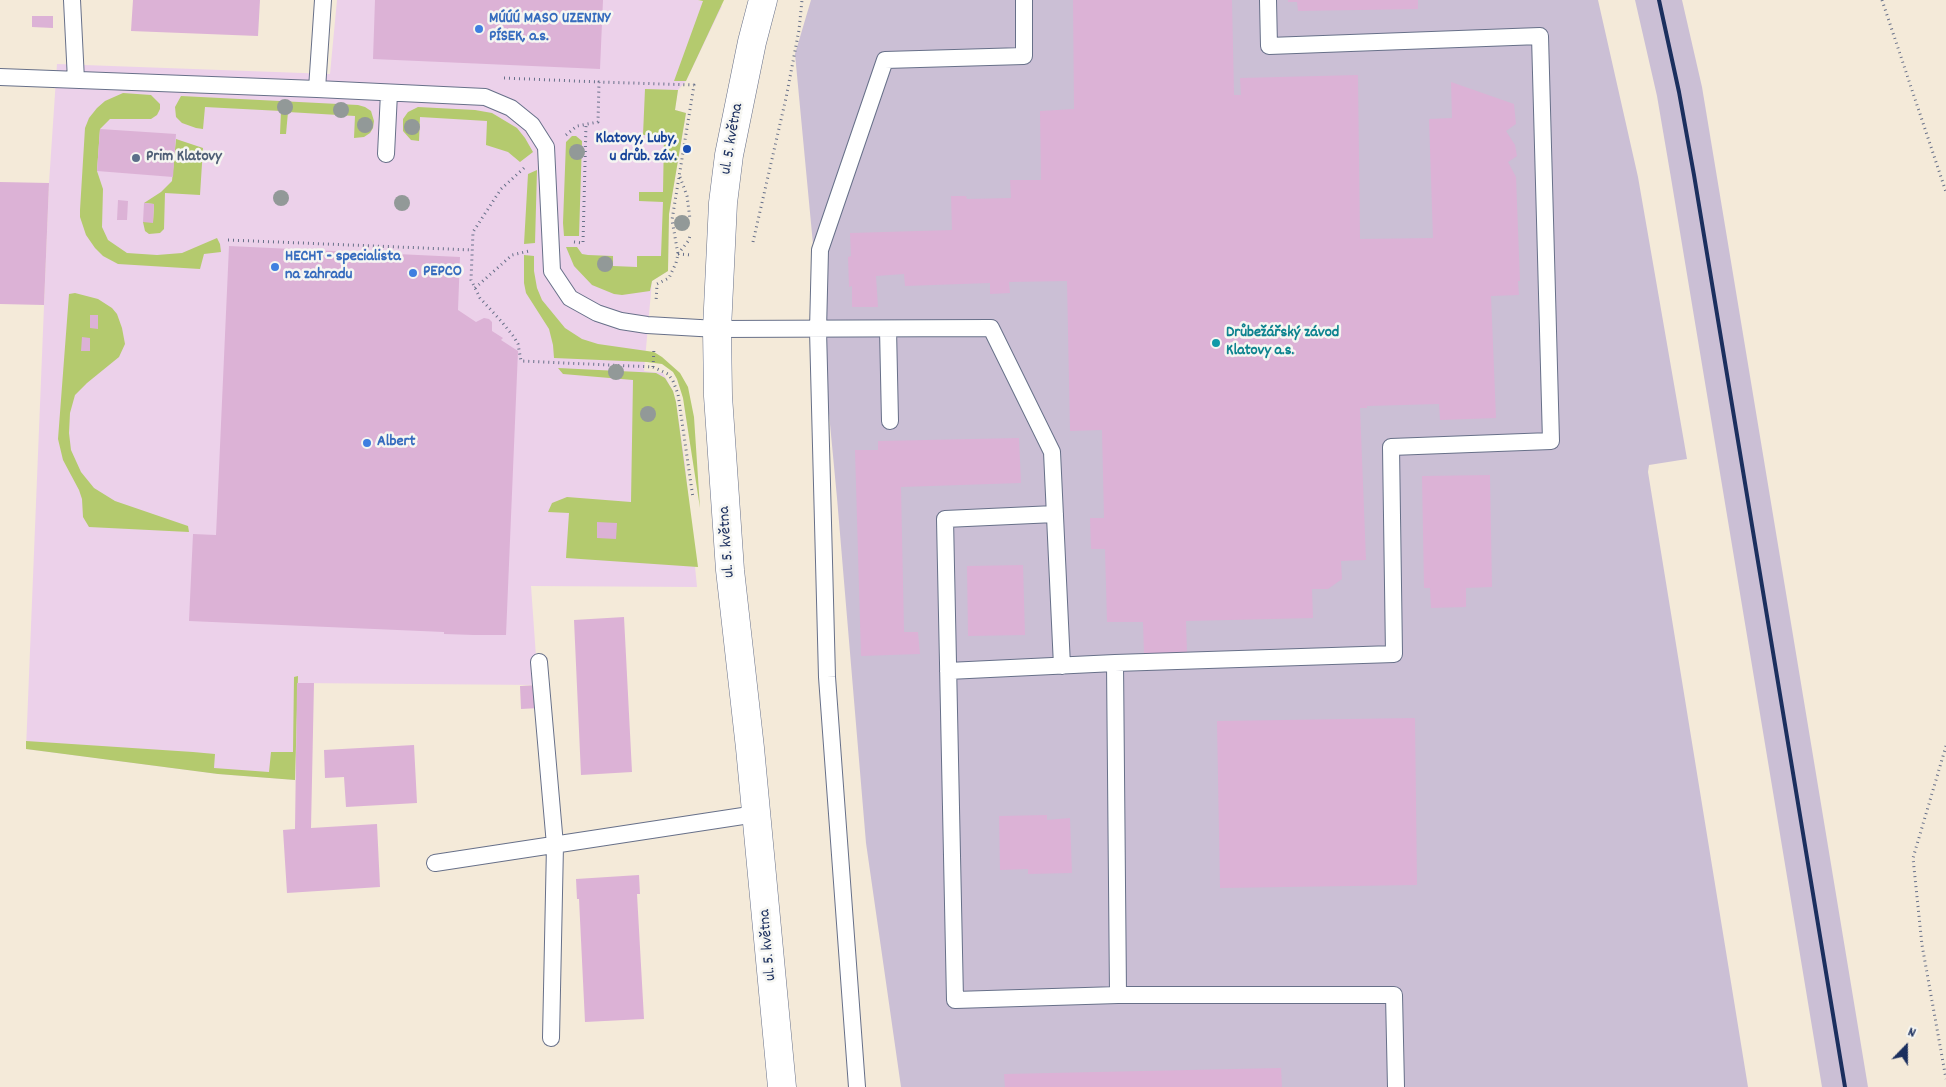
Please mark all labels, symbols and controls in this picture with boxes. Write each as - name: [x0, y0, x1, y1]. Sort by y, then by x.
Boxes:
- place label: MÚÚÚ MASO UZENINY PÍSEK, a.s.: [489, 10, 610, 48]
- marker: MÚÚÚ MASO UZENINY PÍSEK, a.s.: [473, 23, 485, 35]
- street label: ul. 5. května: [717, 102, 749, 176]
- place label: Klatovy, Luby, u drůb. záv.: [596, 130, 677, 168]
- marker: Klatovy, Luby, u drůb. záv.: [681, 143, 693, 155]
- place label: Prim Klatovy: [146, 148, 222, 168]
- marker: Prim Klatovy: [130, 152, 142, 164]
- place label: HECHT - specialista na zahradu: [285, 248, 401, 286]
- marker: HECHT - specialista na zahradu: [269, 261, 281, 273]
- place label: PEPCO: [423, 263, 462, 283]
- marker: PEPCO: [407, 267, 419, 279]
- place label: Drůbežářský závod Klatovy a.s.: [1226, 324, 1339, 362]
- marker: Drůbežářský závod Klatovy a.s.: [1210, 337, 1222, 349]
- place label: Albert: [377, 433, 415, 453]
- marker: Albert: [361, 437, 373, 449]
- street label: ul. 5. května: [716, 506, 740, 578]
- street label: ul. 5. května: [756, 908, 782, 982]
- north arrow: [1881, 1022, 1931, 1072]
- text: N: [1905, 1023, 1919, 1044]

